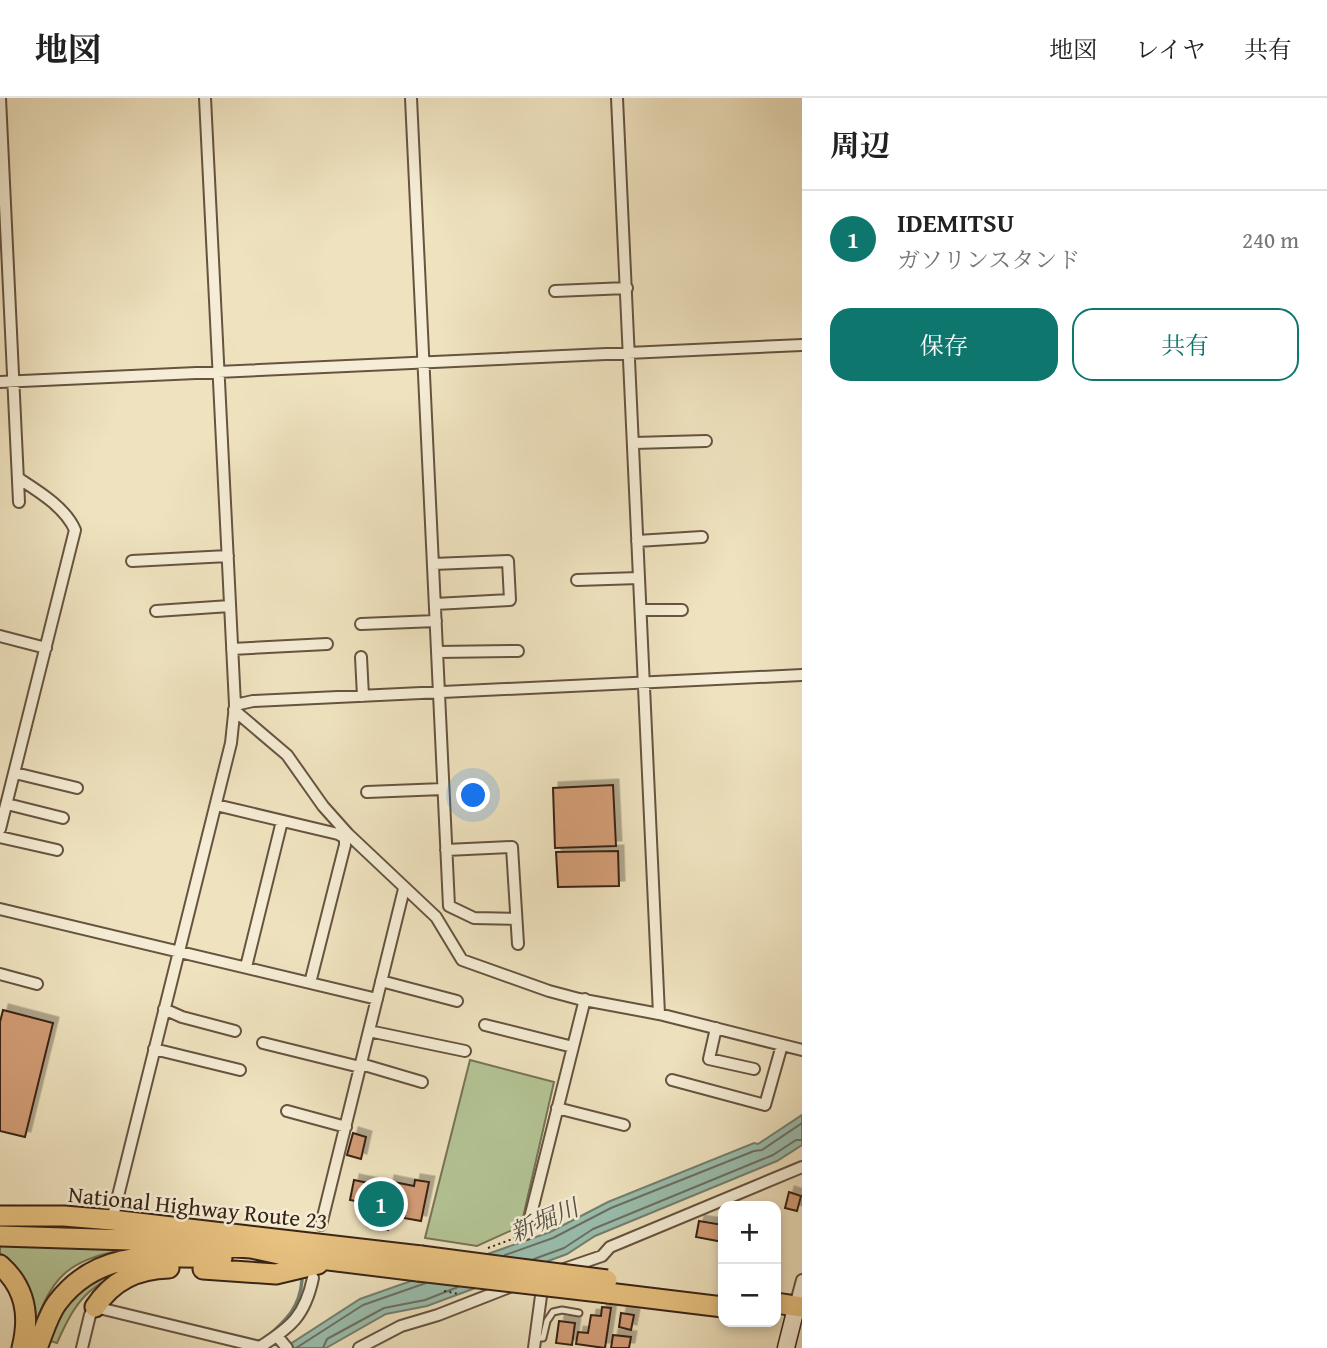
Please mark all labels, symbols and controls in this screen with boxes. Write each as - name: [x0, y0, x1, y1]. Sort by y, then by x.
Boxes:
- text: 地図: [35, 25, 101, 73]
- text: 地図: [1049, 32, 1097, 67]
- text: レイヤ: [1135, 32, 1206, 67]
- text: 共有: [1244, 32, 1292, 67]
- text: 周辺: [830, 123, 890, 167]
- text: IDEMITSU: [897, 203, 1014, 242]
- text: 1: [847, 223, 859, 256]
- text: 240 m: [1242, 223, 1299, 256]
- text: ガソリンスタンド: [897, 243, 1080, 276]
- button: 保存: [830, 308, 1058, 381]
- button: 共有: [1072, 308, 1299, 381]
- your location: [456, 778, 490, 812]
- street label: National Highway Route 23: [67, 1177, 329, 1237]
- pin: 1: [358, 1178, 404, 1230]
- water label: 新堀川: [504, 1189, 587, 1250]
- map controls: [718, 1201, 781, 1327]
- button: +: [718, 1201, 781, 1264]
- button: −: [718, 1264, 781, 1327]

